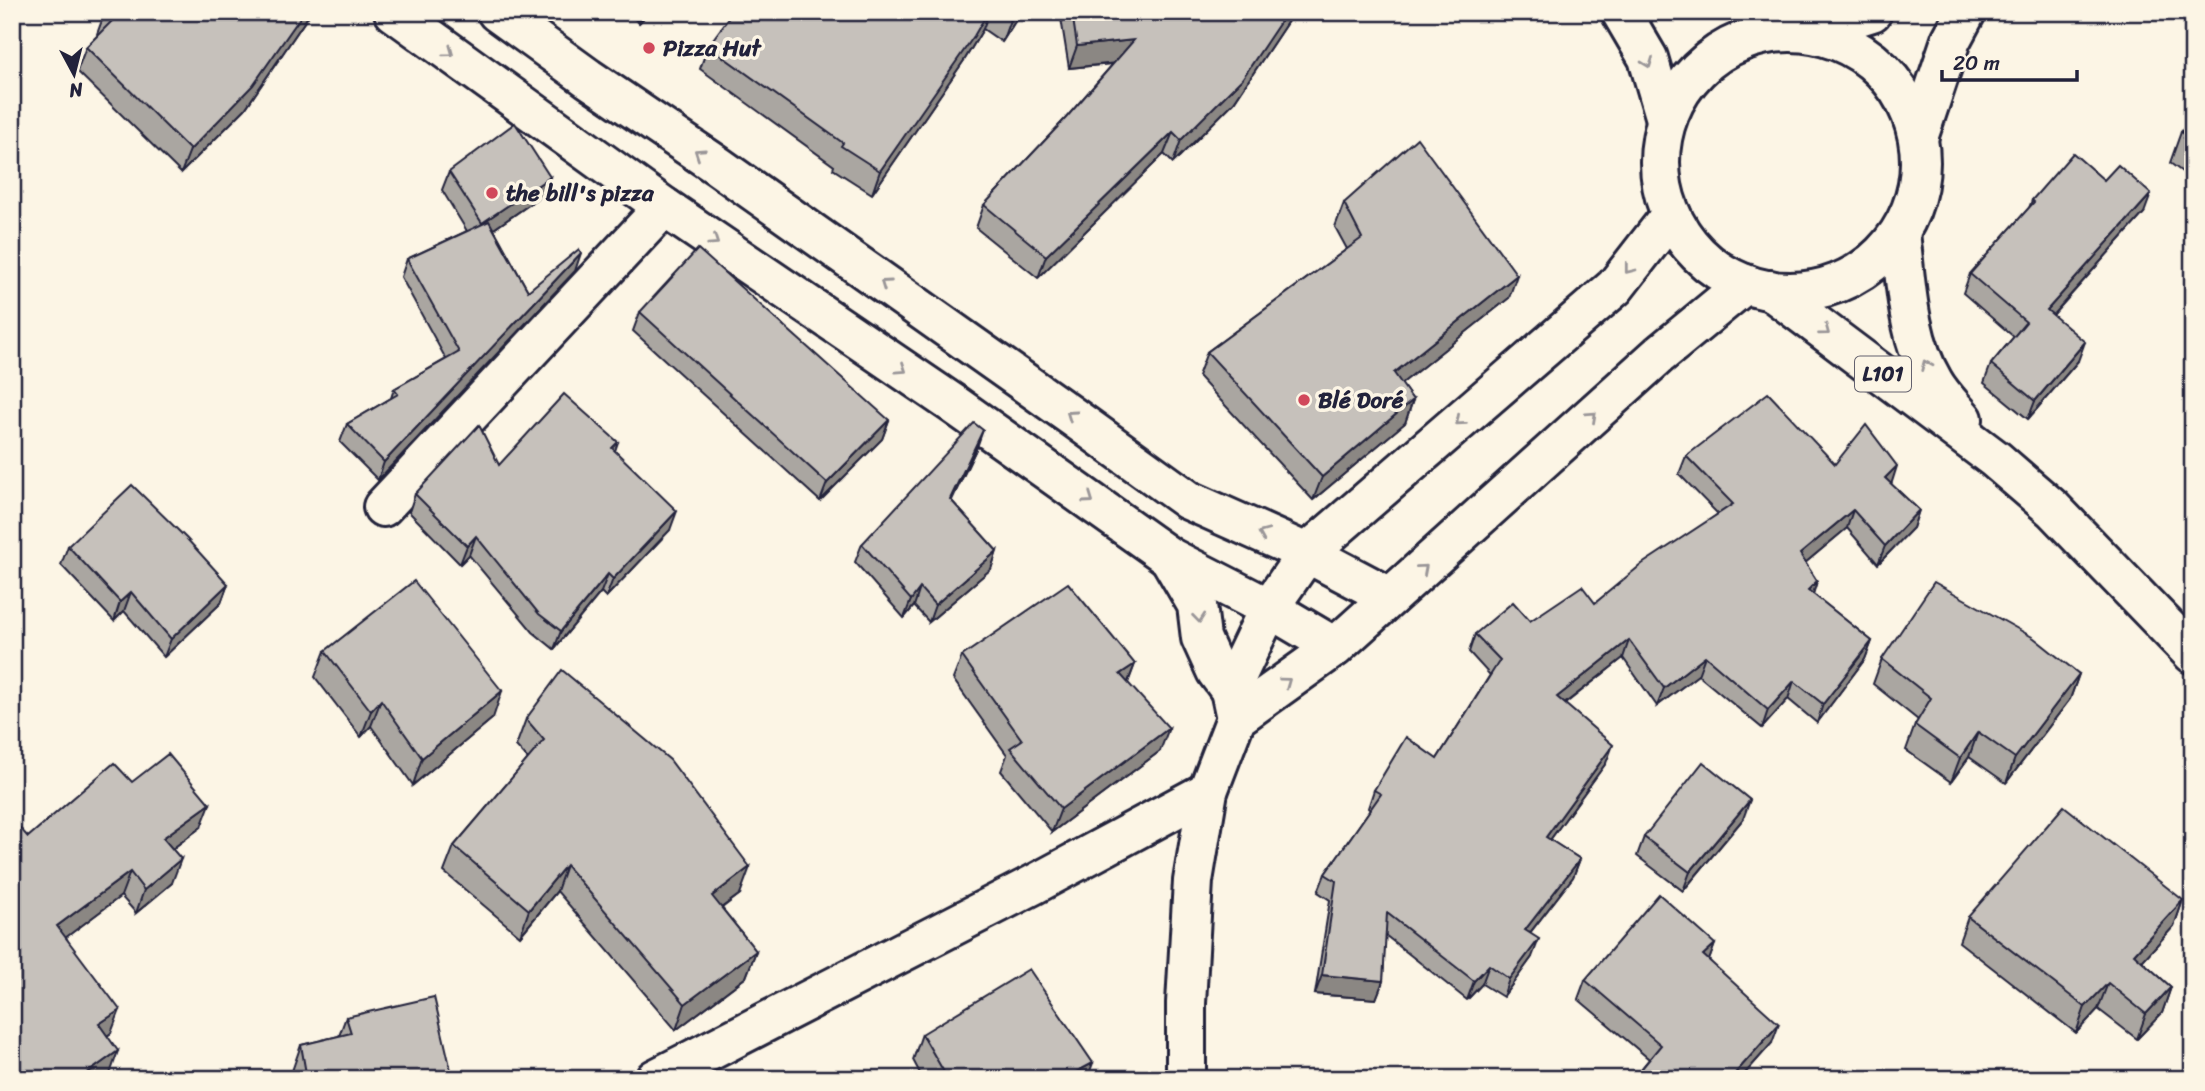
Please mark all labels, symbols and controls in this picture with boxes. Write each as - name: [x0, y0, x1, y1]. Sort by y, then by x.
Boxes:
- place label: Pizza Hut: [663, 28, 762, 69]
- north arrow: [38, 38, 108, 108]
- scale bar: [1942, 38, 2077, 82]
- marker: Pizza Hut: [641, 40, 657, 56]
- one-way arrow: [441, 44, 454, 56]
- text: 20 m: [1953, 44, 2000, 82]
- one-way arrow: [1640, 57, 1654, 69]
- text: N: [67, 73, 86, 108]
- one-way arrow: [694, 149, 707, 161]
- place label: the bill's pizza: [506, 173, 655, 214]
- marker: the bill's pizza: [484, 185, 500, 201]
- one-way arrow: [706, 233, 719, 245]
- one-way arrow: [1625, 261, 1637, 274]
- one-way arrow: [880, 280, 893, 293]
- one-way arrow: [1817, 323, 1830, 336]
- road number: L101: [1855, 356, 1911, 392]
- one-way arrow: [1920, 360, 1934, 372]
- one-way arrow: [894, 361, 907, 373]
- place label: Blé Doré: [1318, 380, 1404, 421]
- marker: Blé Doré: [1296, 392, 1312, 408]
- one-way arrow: [1066, 411, 1079, 423]
- one-way arrow: [1584, 412, 1597, 425]
- one-way arrow: [1455, 413, 1468, 425]
- one-way arrow: [1081, 491, 1094, 503]
- one-way arrow: [1258, 528, 1271, 542]
- one-way arrow: [1414, 565, 1427, 577]
- one-way arrow: [1191, 612, 1206, 623]
- one-way arrow: [1278, 678, 1291, 690]

